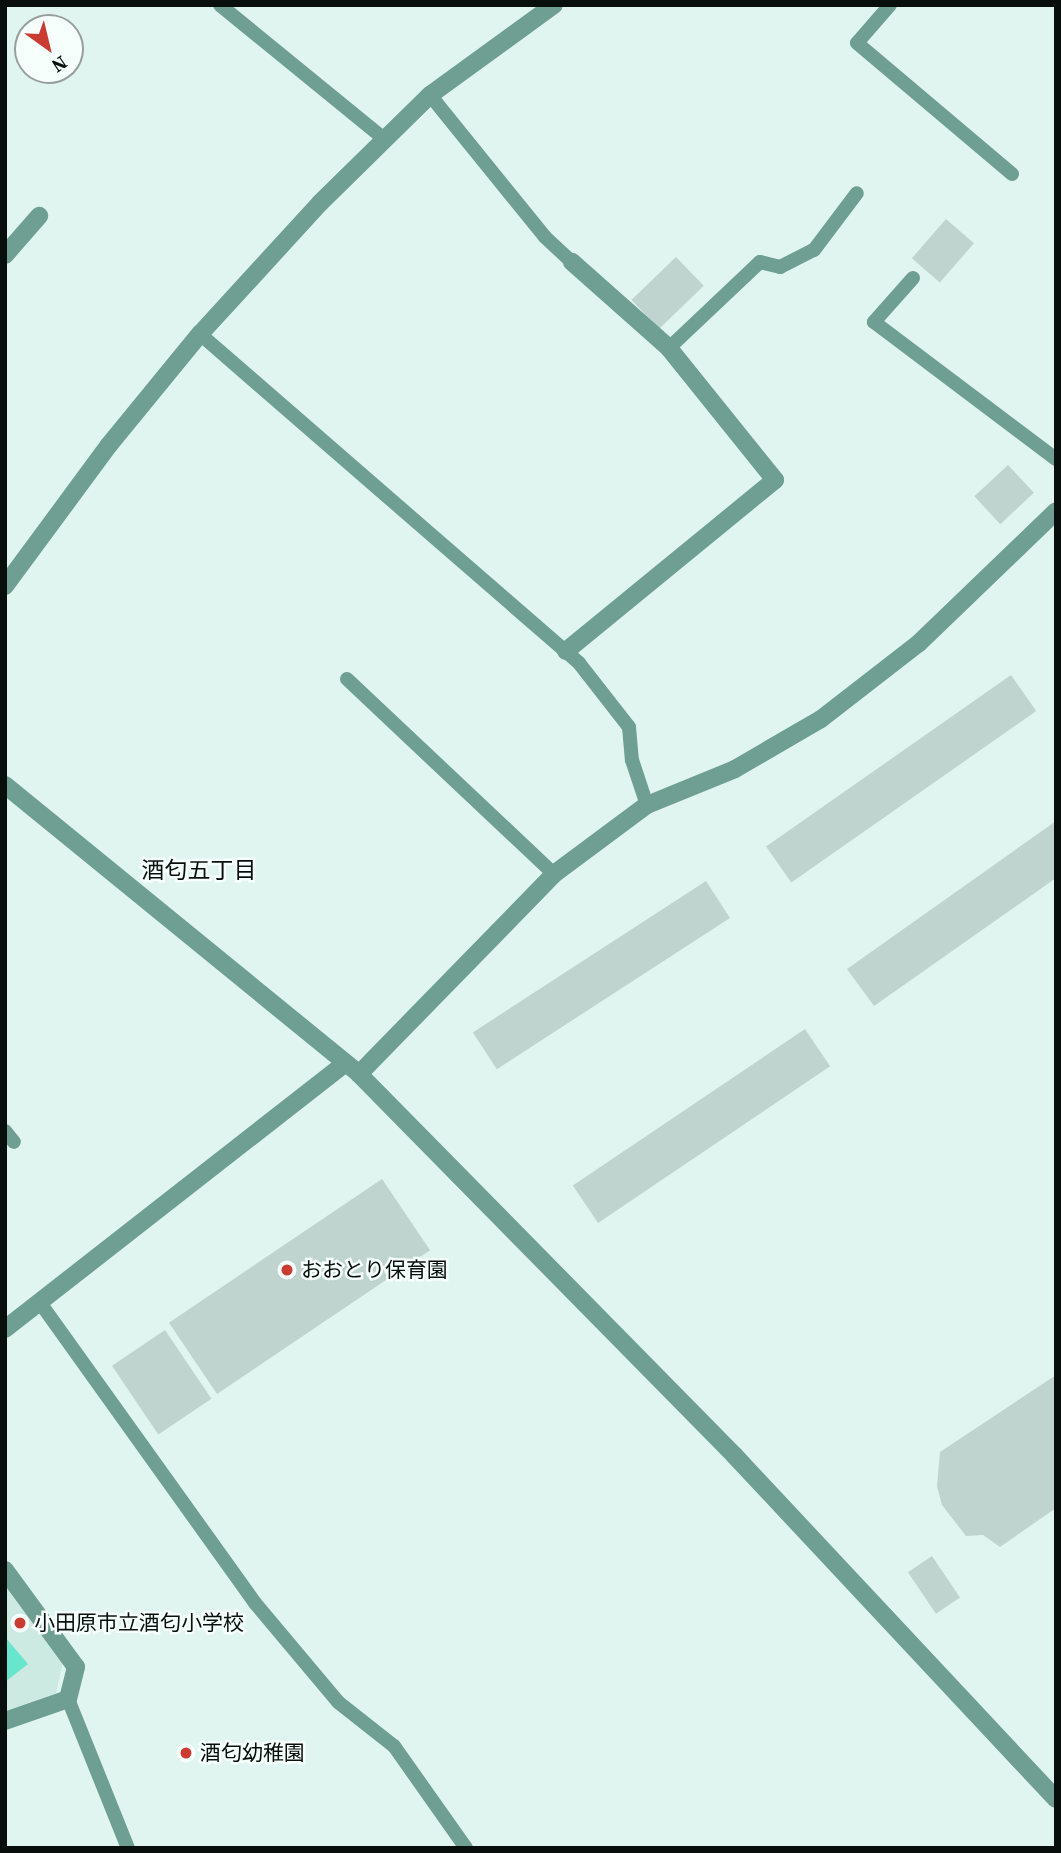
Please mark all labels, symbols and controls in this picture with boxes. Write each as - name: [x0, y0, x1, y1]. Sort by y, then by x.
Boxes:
- north arrow: [14, 14, 84, 84]
- text: N: [47, 50, 73, 79]
- district label: 酒匂五丁目: [142, 856, 256, 884]
- place label: おおとり保育園: [301, 1257, 448, 1283]
- marker: おおとり保育園: [279, 1262, 295, 1278]
- place label: 小田原市立酒匂小学校: [34, 1610, 244, 1636]
- marker: 小田原市立酒匂小学校: [12, 1615, 28, 1631]
- place label: 酒匂幼稚園: [200, 1740, 305, 1766]
- marker: 酒匂幼稚園: [178, 1745, 194, 1761]

